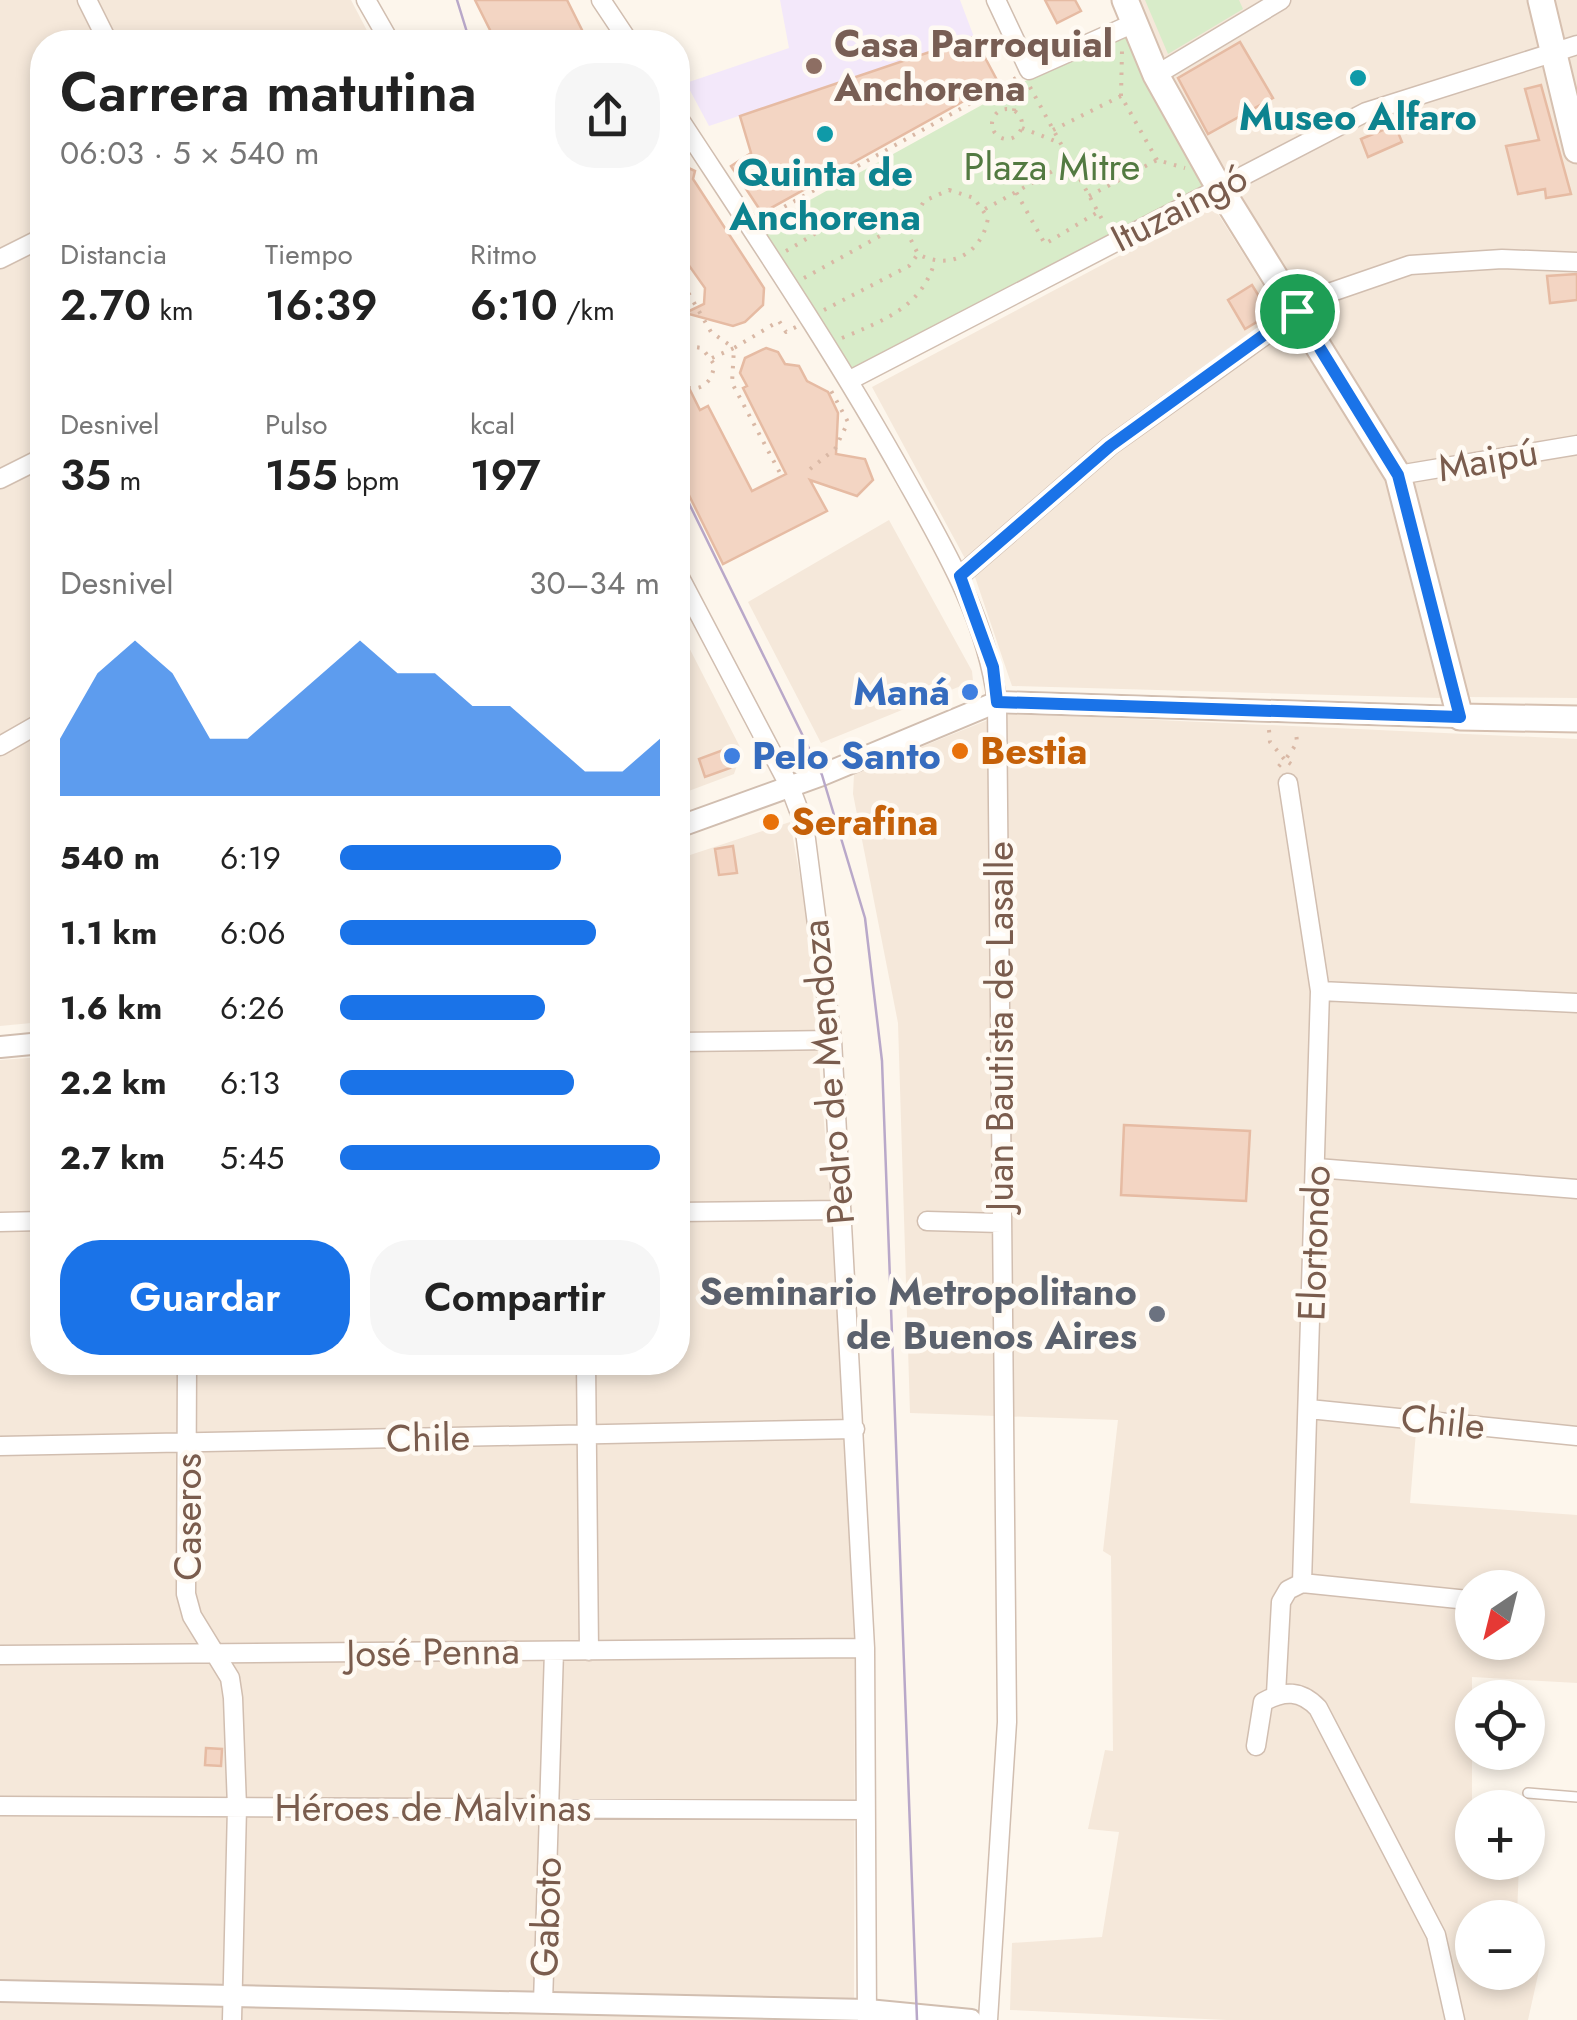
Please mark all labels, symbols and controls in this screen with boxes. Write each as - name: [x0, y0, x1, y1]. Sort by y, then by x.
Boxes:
- place label: Casa Parroquial Anchorena: [833, 16, 1113, 115]
- text: Carrera matutina: [60, 52, 477, 132]
- marker: Casa Parroquial Anchorena: [803, 55, 825, 77]
- button: share: [555, 63, 660, 168]
- marker: Museo Alfaro: [1347, 67, 1369, 89]
- place label: Museo Alfaro: [1239, 89, 1477, 144]
- marker: Quinta de Anchorena: [814, 123, 836, 145]
- text: 06:03 · 5 × 540 m: [60, 130, 320, 176]
- park label: Plaza Mitre: [964, 139, 1140, 194]
- place label: Quinta de Anchorena: [728, 145, 921, 244]
- street label: Ituzaingó: [1101, 150, 1256, 265]
- text: Distancia: [60, 234, 167, 275]
- text: Tiempo: [265, 234, 353, 275]
- text: Ritmo: [470, 234, 537, 275]
- pin: [1255, 269, 1340, 354]
- text: 2.70: [60, 275, 151, 336]
- text: 16:39: [265, 275, 378, 336]
- text: 6:10: [470, 275, 558, 336]
- icon: arrive: [1270, 284, 1325, 339]
- text: km: [151, 290, 194, 331]
- text: /km: [558, 290, 615, 331]
- text: Desnivel: [60, 404, 160, 445]
- text: Pulso: [265, 404, 328, 445]
- text: kcal: [470, 404, 515, 445]
- street label: Maipú: [1434, 424, 1542, 495]
- text: 35: [60, 445, 111, 506]
- text: 155: [265, 445, 338, 506]
- text: 197: [470, 445, 541, 506]
- text: m: [111, 460, 141, 501]
- text: bpm: [338, 460, 400, 501]
- text: Desnivel: [60, 560, 174, 606]
- text: 30–34 m: [529, 560, 660, 606]
- place label: Maná: [853, 664, 950, 719]
- marker: Maná: [959, 681, 981, 703]
- place label: Bestia: [980, 723, 1087, 778]
- place label: Pelo Santo: [752, 728, 941, 783]
- marker: Bestia: [949, 740, 971, 762]
- marker: Pelo Santo: [721, 745, 743, 767]
- place label: Serafina: [791, 794, 939, 849]
- marker: Serafina: [760, 811, 782, 833]
- text: 540 m: [60, 835, 160, 881]
- text: 6:19: [220, 835, 281, 881]
- street label: Juan Bautista de Lasalle: [972, 841, 1027, 1216]
- text: 1.1 km: [60, 910, 157, 956]
- text: 6:06: [220, 910, 286, 956]
- street label: Pedro de Mendoza: [787, 917, 868, 1227]
- text: 1.6 km: [60, 985, 162, 1031]
- text: 6:26: [220, 985, 285, 1031]
- text: 2.2 km: [60, 1060, 167, 1106]
- text: 6:13: [220, 1060, 280, 1106]
- text: 2.7 km: [60, 1135, 165, 1181]
- text: 5:45: [220, 1135, 284, 1181]
- street label: Elortondo: [1283, 1164, 1344, 1322]
- button: Guardar: [60, 1240, 350, 1355]
- button: Compartir: [370, 1240, 660, 1355]
- place label: Seminario Metropolitano de Buenos Aires: [699, 1264, 1137, 1363]
- marker: Seminario Metropolitano de Buenos Aires: [1146, 1303, 1168, 1325]
- street label: Chile: [1398, 1390, 1488, 1453]
- street label: Chile: [385, 1409, 471, 1466]
- street label: Caseros: [160, 1453, 215, 1581]
- north arrow: [1455, 1570, 1545, 1660]
- map controls: [1455, 1570, 1545, 1990]
- street label: José Penna: [341, 1622, 520, 1681]
- button: locate: [1455, 1680, 1545, 1770]
- street label: Héroes de Malvinas: [275, 1780, 591, 1835]
- button: +: [1455, 1790, 1545, 1880]
- street label: Gaboto: [516, 1856, 575, 1978]
- button: −: [1455, 1900, 1545, 1990]

